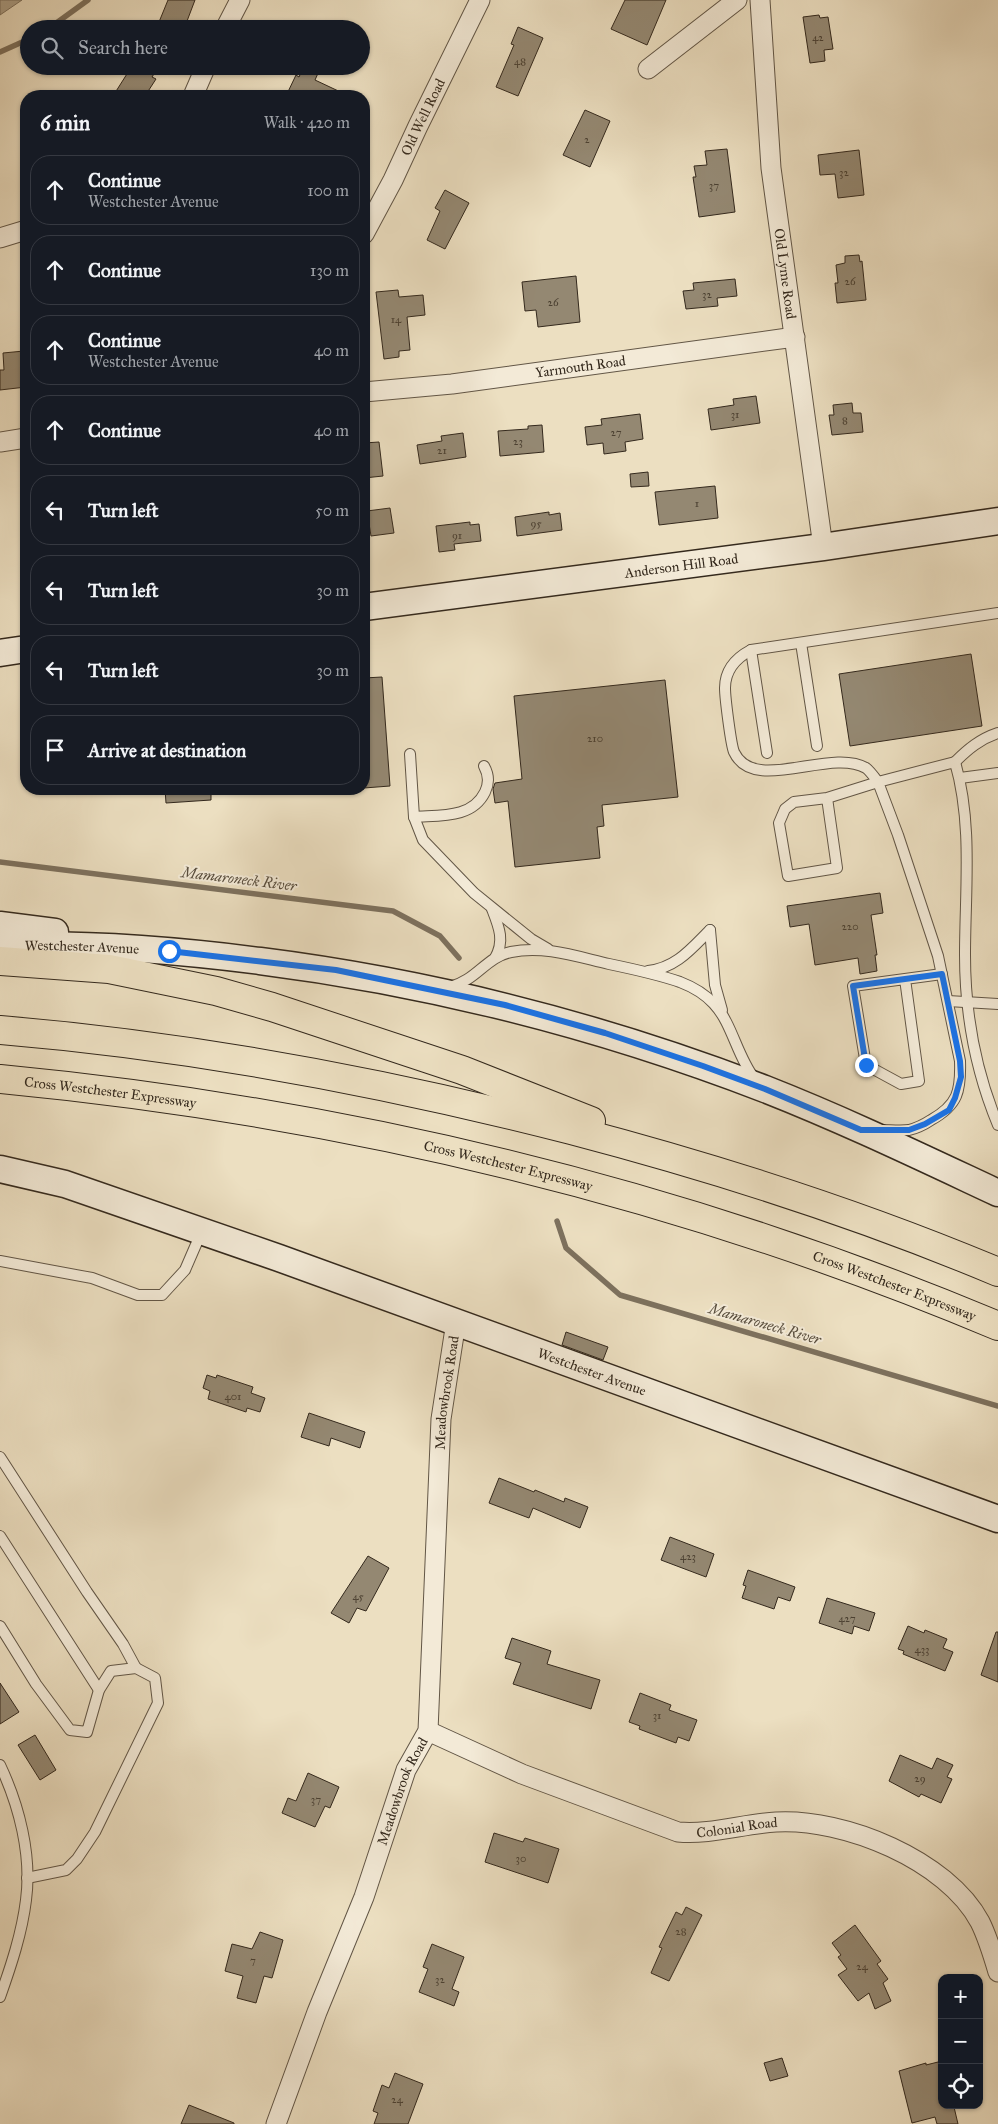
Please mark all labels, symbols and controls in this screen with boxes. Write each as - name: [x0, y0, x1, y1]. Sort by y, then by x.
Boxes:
- search box: [20, 20, 370, 75]
- house number: 42: [812, 31, 824, 44]
- icon: search: [38, 34, 66, 62]
- text: Search here: [78, 36, 168, 59]
- house number: 48: [514, 55, 526, 68]
- street label: Old Well Road: [397, 76, 449, 158]
- text: 6 min: [40, 110, 90, 136]
- text: Walk · 420 m: [264, 113, 350, 132]
- house number: 2: [584, 133, 590, 146]
- house number: 32: [839, 166, 849, 179]
- text: Continue: [88, 169, 161, 192]
- icon: ahead: [41, 176, 69, 204]
- house number: 37: [709, 179, 719, 192]
- text: 100 m: [307, 181, 349, 200]
- text: Westchester Avenue: [88, 192, 219, 211]
- street label: Old Lyme Road: [770, 227, 800, 320]
- icon: ahead: [41, 256, 69, 284]
- text: Continue: [88, 259, 161, 282]
- text: 130 m: [310, 261, 349, 280]
- house number: 26: [844, 275, 856, 288]
- house number: 32: [702, 288, 712, 301]
- house number: 26: [547, 296, 559, 309]
- house number: 14: [391, 313, 402, 326]
- text: Continue: [88, 329, 161, 352]
- icon: ahead: [41, 336, 69, 364]
- text: 40 m: [314, 341, 349, 360]
- text: Westchester Avenue: [88, 352, 219, 371]
- street label: Yarmouth Road: [534, 352, 627, 382]
- house number: 31: [731, 408, 739, 421]
- house number: 8: [842, 414, 848, 427]
- icon: ahead: [41, 416, 69, 444]
- text: Continue: [88, 419, 161, 442]
- text: 40 m: [314, 421, 349, 440]
- house number: 27: [611, 426, 622, 439]
- house number: 23: [513, 435, 523, 448]
- house number: 21: [437, 444, 447, 457]
- icon: left: [41, 496, 69, 524]
- house number: 1: [695, 497, 699, 510]
- text: Turn left: [88, 499, 158, 522]
- text: 50 m: [315, 501, 349, 520]
- house number: 95: [530, 517, 542, 530]
- house number: 91: [452, 529, 462, 542]
- street label: Anderson Hill Road: [623, 550, 739, 582]
- icon: left: [41, 576, 69, 604]
- text: Turn left: [88, 579, 158, 602]
- text: 30 m: [316, 581, 349, 600]
- icon: left: [41, 656, 69, 684]
- text: Turn left: [88, 659, 158, 682]
- text: 30 m: [316, 661, 349, 680]
- house number: 210: [587, 732, 603, 745]
- icon: arrive: [41, 736, 69, 764]
- text: Arrive at destination: [88, 739, 246, 762]
- water label: Mamaroneck River: [178, 863, 298, 895]
- house number: 220: [841, 920, 859, 933]
- street label: Westchester Avenue: [25, 937, 140, 958]
- route start: [158, 940, 181, 963]
- route end: [855, 1054, 878, 1077]
- street label: Cross Westchester Expressway: [23, 1073, 198, 1112]
- street label: Cross Westchester Expressway: [422, 1137, 595, 1195]
- street label: Cross Westchester Expressway: [810, 1248, 979, 1325]
- water label: Mamaroneck River: [705, 1299, 824, 1349]
- street label: Meadowbrook Road: [432, 1335, 463, 1450]
- street label: Westchester Avenue: [535, 1345, 649, 1400]
- house number: 401: [225, 1390, 241, 1403]
- house number: 423: [680, 1550, 696, 1563]
- house number: 45: [352, 1590, 364, 1603]
- house number: 427: [838, 1612, 856, 1625]
- house number: 433: [915, 1643, 929, 1656]
- house number: 31: [653, 1709, 661, 1722]
- street label: Meadowbrook Road: [374, 1735, 432, 1848]
- house number: 29: [914, 1772, 926, 1785]
- house number: 37: [311, 1793, 321, 1806]
- street label: Colonial Road: [696, 1814, 778, 1841]
- house number: 30: [516, 1852, 526, 1865]
- house number: 28: [675, 1925, 687, 1938]
- house number: 7: [250, 1954, 256, 1967]
- house number: 24: [856, 1960, 869, 1973]
- house number: 32: [435, 1973, 445, 1986]
- map controls: [938, 1974, 983, 2109]
- button: +: [938, 1974, 983, 2019]
- button: −: [938, 2019, 983, 2064]
- button: locate: [938, 2064, 983, 2109]
- house number: 24: [391, 2093, 404, 2106]

